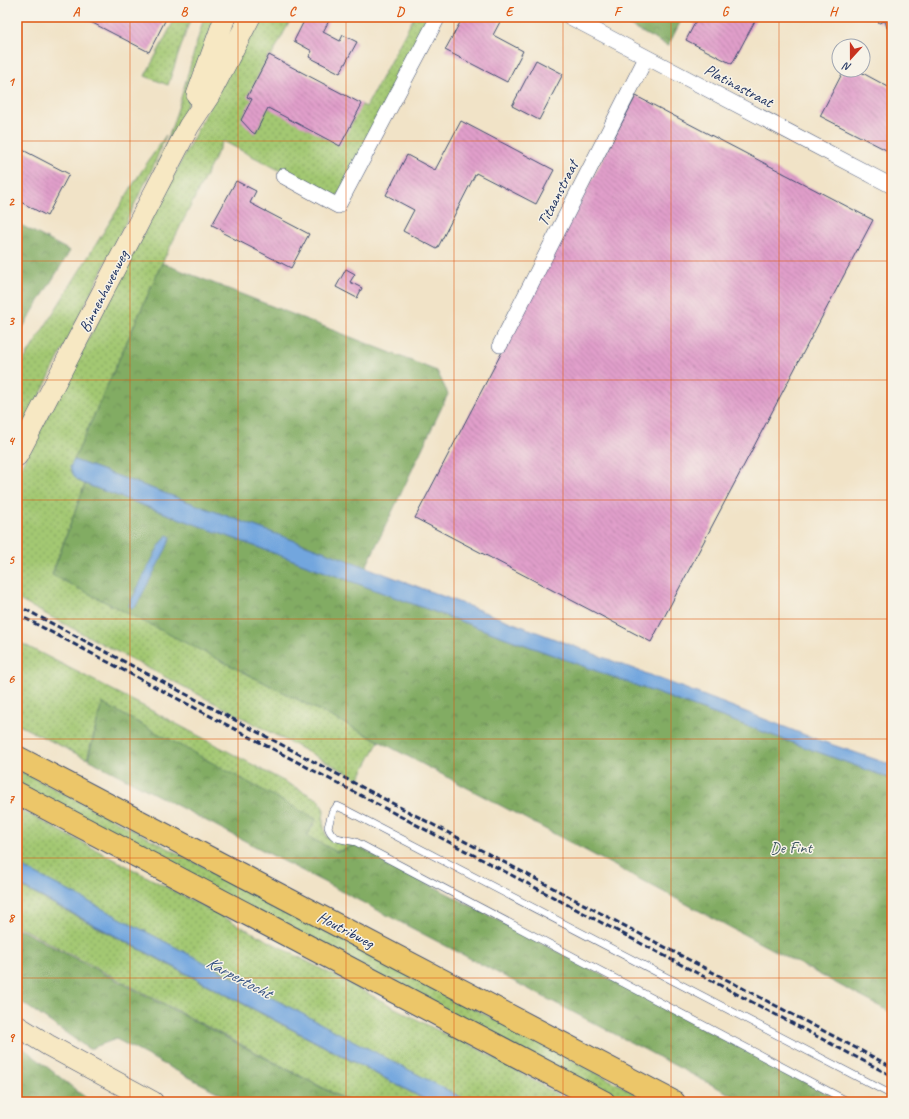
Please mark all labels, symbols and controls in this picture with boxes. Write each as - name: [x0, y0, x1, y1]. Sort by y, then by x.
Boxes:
- text: A: [73, 4, 81, 20]
- text: B: [181, 4, 189, 20]
- text: C: [289, 4, 297, 20]
- text: D: [396, 4, 405, 20]
- text: E: [506, 4, 515, 20]
- text: F: [614, 4, 623, 20]
- text: G: [722, 4, 730, 20]
- text: H: [829, 4, 839, 20]
- north arrow: [831, 38, 871, 78]
- text: N: [840, 59, 853, 75]
- street label: Platinastraat: [701, 60, 778, 113]
- text: 1: [8, 74, 16, 90]
- street label: Titaanstraat: [533, 155, 584, 230]
- text: 2: [8, 194, 15, 210]
- street label: Binnenhavenweg: [75, 246, 134, 336]
- text: 3: [8, 313, 15, 329]
- text: 4: [8, 433, 16, 449]
- text: 5: [8, 552, 15, 568]
- text: 6: [8, 671, 15, 687]
- text: 7: [8, 791, 15, 807]
- park label: De Fint: [770, 838, 813, 858]
- street label: Houtribweg: [314, 907, 378, 954]
- text: 8: [8, 910, 16, 926]
- water label: Karpertocht: [203, 952, 278, 1005]
- text: 9: [8, 1030, 15, 1046]

